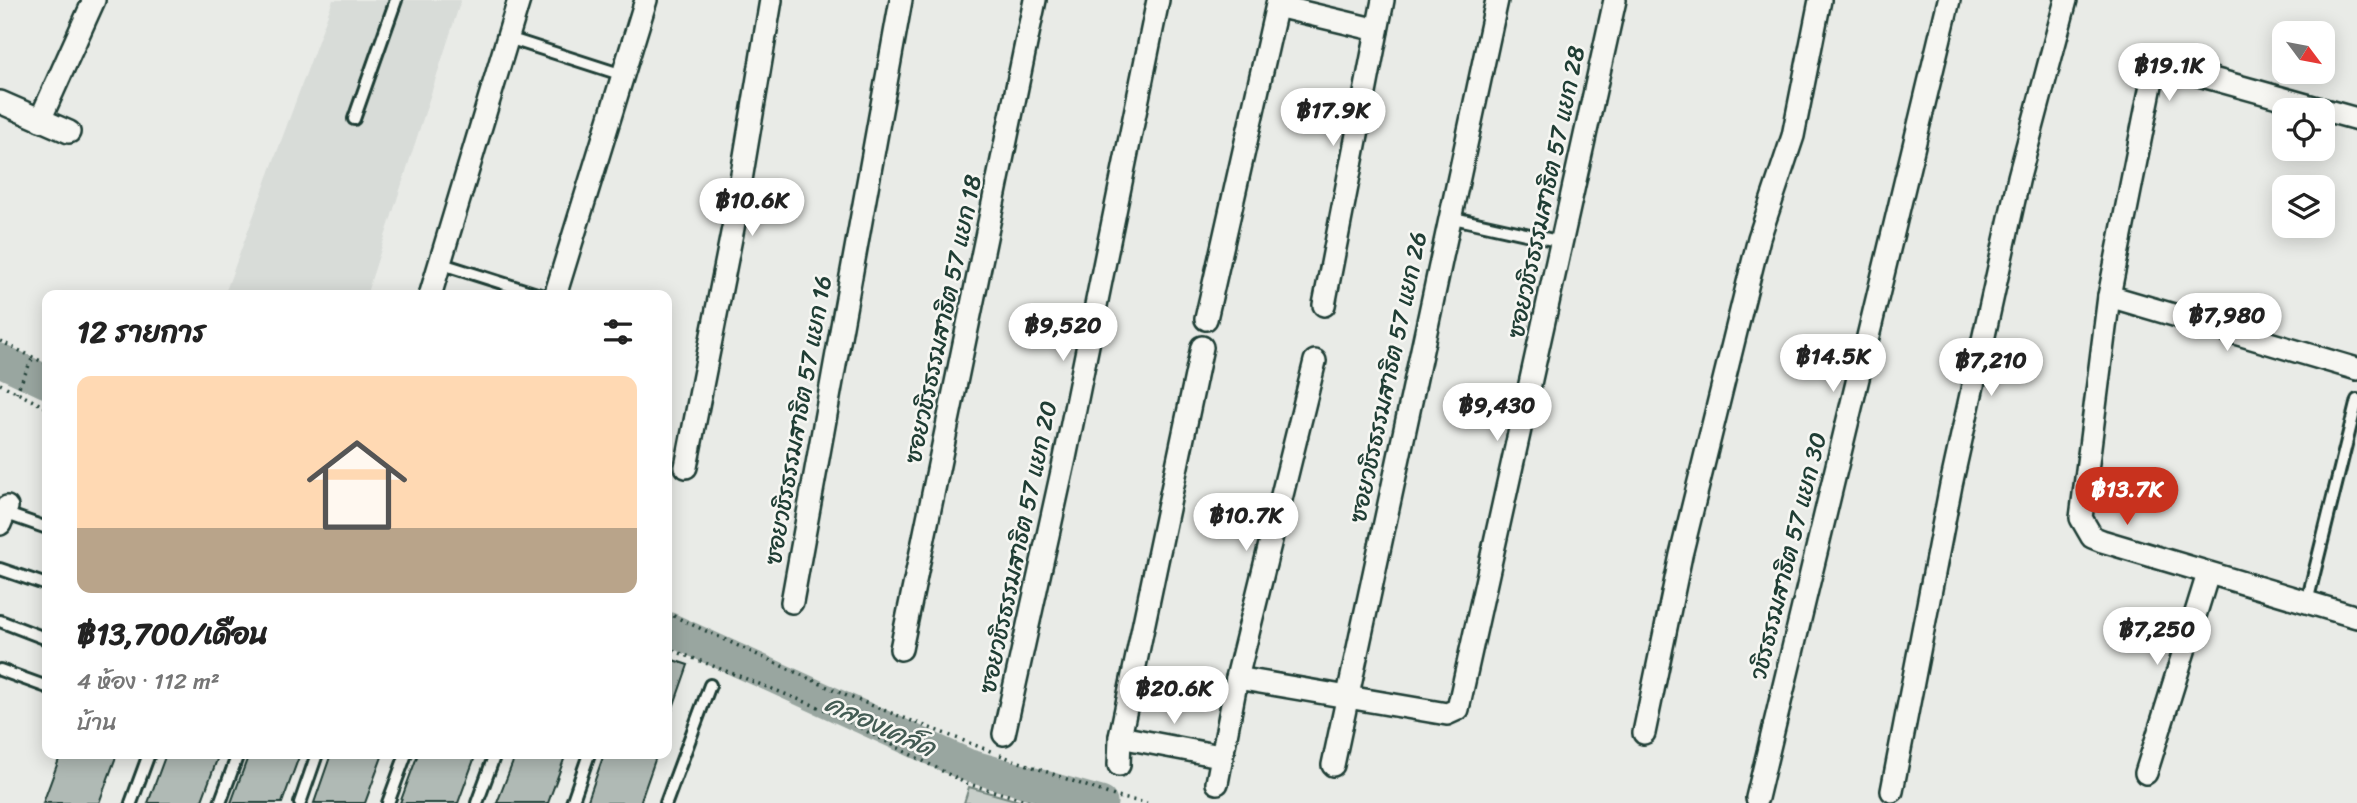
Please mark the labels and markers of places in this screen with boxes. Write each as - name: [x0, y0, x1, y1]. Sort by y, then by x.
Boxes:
- pin: ฿19.1K: [2112, 43, 2226, 103]
- pin: ฿17.9K: [1276, 88, 1390, 148]
- pin: ฿10.6K: [695, 178, 809, 238]
- pin: ฿7,980: [2170, 294, 2284, 353]
- pin: ฿9,520: [1006, 304, 1120, 363]
- pin: ฿14.5K: [1776, 334, 1890, 394]
- pin: ฿7,210: [1934, 338, 2048, 398]
- pin: ฿9,430: [1440, 384, 1554, 443]
- pin: ฿13.7K: [2070, 468, 2184, 527]
- pin: ฿10.7K: [1189, 494, 1303, 553]
- pin: ฿7,250: [2100, 608, 2214, 667]
- pin: ฿20.6K: [1117, 666, 1231, 726]

